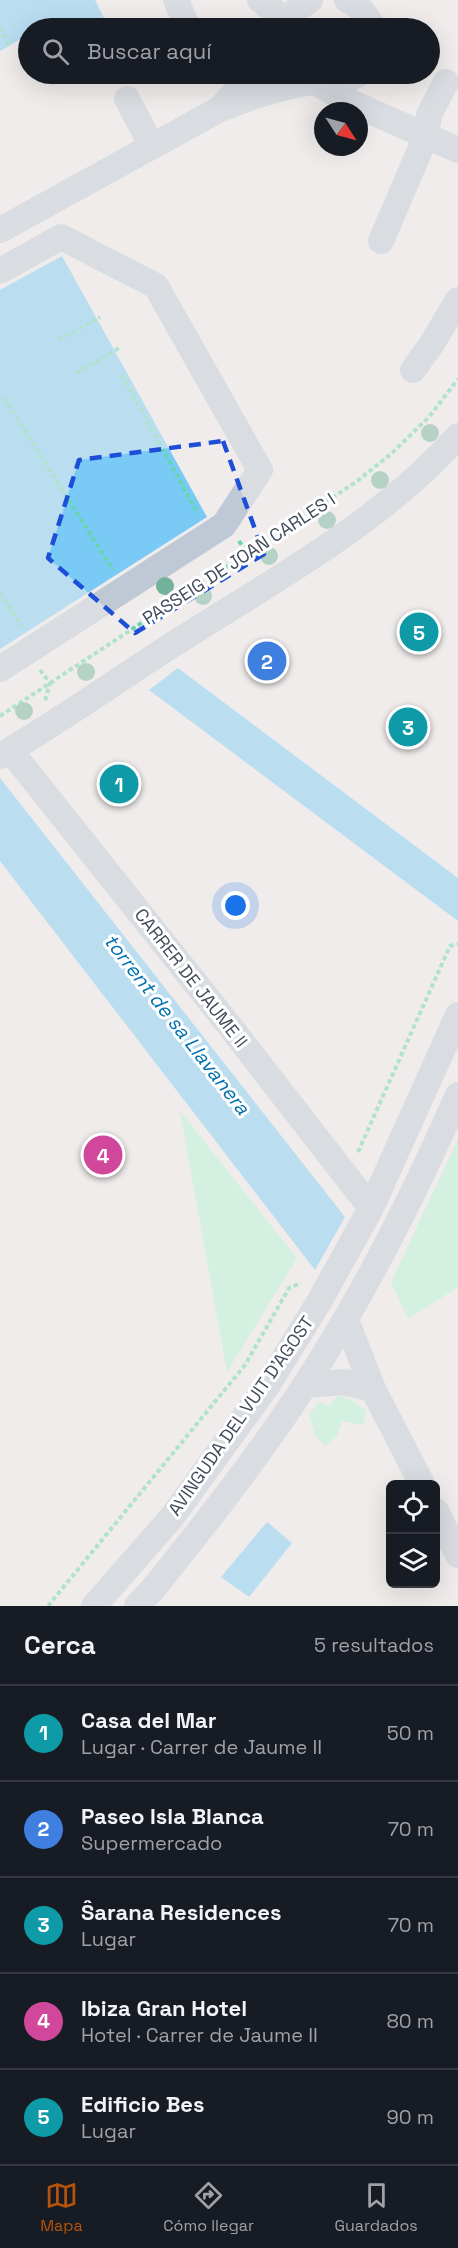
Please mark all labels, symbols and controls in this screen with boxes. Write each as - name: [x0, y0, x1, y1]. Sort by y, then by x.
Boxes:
- search box: [18, 18, 440, 84]
- icon: search: [39, 35, 72, 68]
- text: Buscar aquí: [87, 37, 212, 65]
- north arrow: [314, 102, 368, 156]
- street label: PASSEIG DE JOAN CARLES I: [138, 488, 339, 630]
- pin: 5: [400, 610, 438, 654]
- pin: 2: [248, 638, 286, 684]
- pin: 3: [388, 704, 428, 750]
- pin: 1: [100, 762, 138, 806]
- your location: [221, 891, 250, 920]
- street label: CARRER DE JAUME II: [130, 903, 253, 1052]
- water label: torrent de sa Llavanera: [98, 928, 256, 1120]
- pin: 4: [84, 1132, 122, 1178]
- street label: AVINGUDA DEL VUIT D'AGOST: [163, 1311, 319, 1520]
- map controls: [386, 1480, 440, 1588]
- button: locate: [386, 1480, 440, 1534]
- button: layers: [386, 1534, 440, 1588]
- text: Cerca: [24, 1628, 96, 1662]
- text: 5 resultados: [314, 1632, 434, 1658]
- text: Casa del Mar: [81, 1706, 217, 1734]
- text: 1: [39, 1720, 48, 1746]
- text: 50 m: [387, 1720, 434, 1746]
- text: Lugar · Carrer de Jaume II: [81, 1734, 322, 1760]
- text: Paseo Isla Blanca: [81, 1802, 264, 1830]
- text: 2: [38, 1816, 49, 1842]
- text: 70 m: [388, 1816, 434, 1842]
- text: Supermercado: [81, 1830, 222, 1856]
- text: Ŝarana Residences: [81, 1898, 281, 1926]
- text: 3: [37, 1912, 50, 1938]
- text: 70 m: [388, 1912, 434, 1938]
- text: Lugar: [81, 1926, 136, 1952]
- text: Ibiza Gran Hotel: [81, 1994, 247, 2022]
- text: 4: [37, 2008, 50, 2034]
- text: 80 m: [386, 2008, 434, 2034]
- text: Hotel · Carrer de Jaume II: [81, 2022, 318, 2048]
- text: Edificio Bes: [81, 2090, 205, 2118]
- text: 5: [38, 2104, 50, 2130]
- text: 90 m: [387, 2104, 434, 2130]
- text: Lugar: [81, 2118, 136, 2144]
- tab: Mapa: [40, 2179, 83, 2236]
- tab: Cómo llegar: [163, 2179, 254, 2236]
- tab: Guardados: [335, 2179, 418, 2236]

